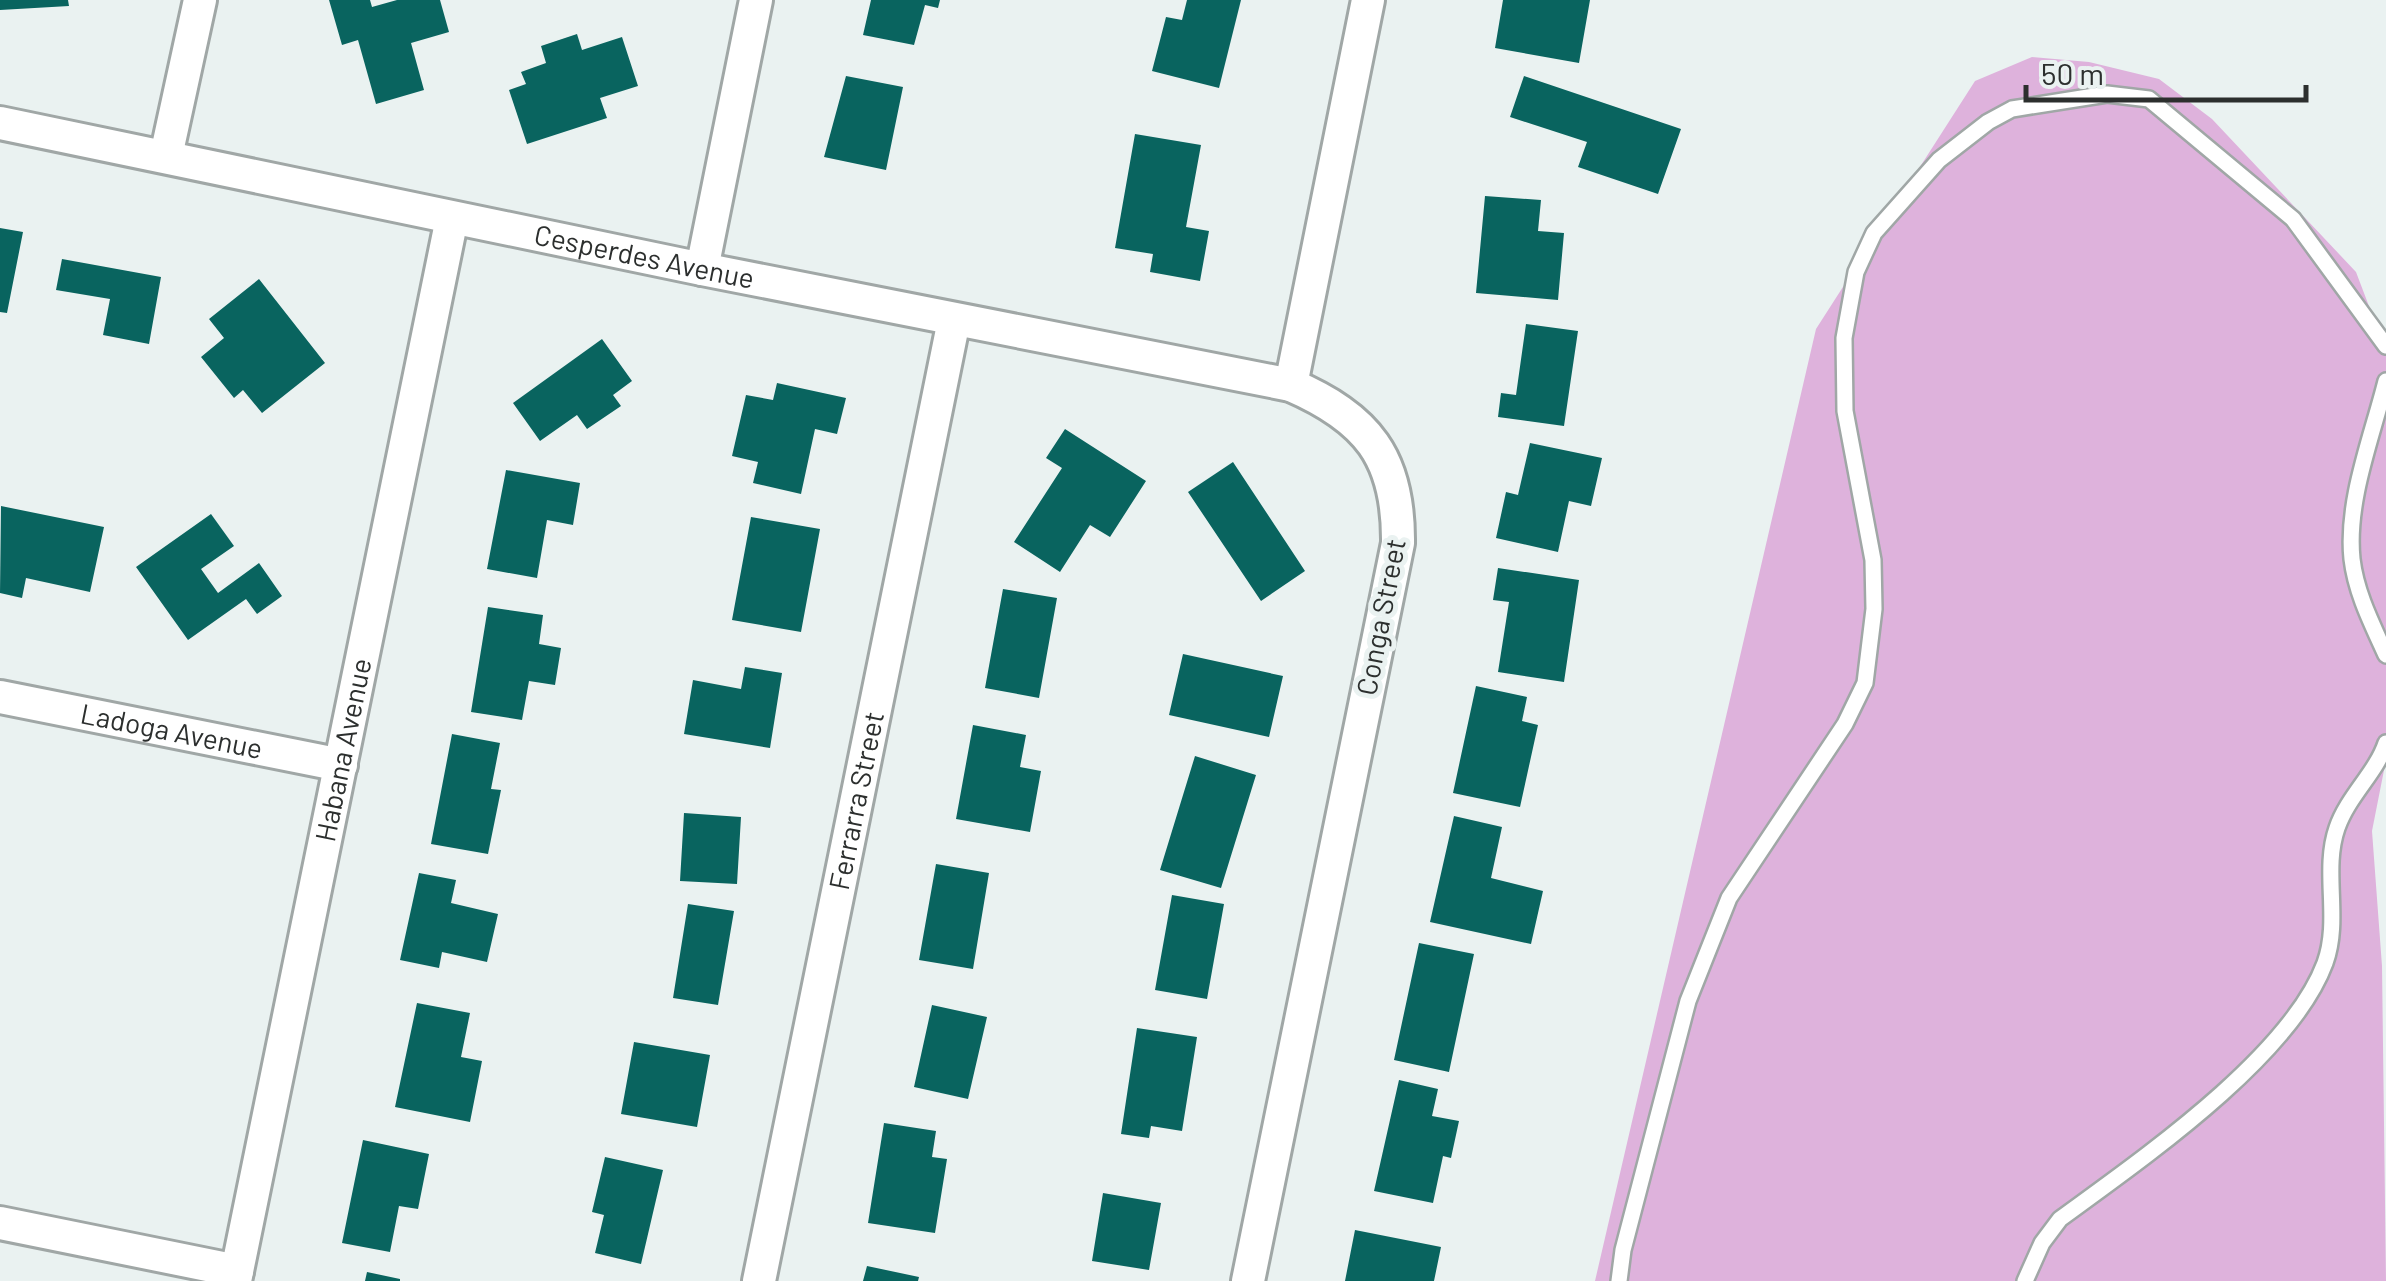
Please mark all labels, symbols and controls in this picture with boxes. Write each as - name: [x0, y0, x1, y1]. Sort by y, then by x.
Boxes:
- scale bar: [2026, 40, 2306, 102]
- text: 50 m: [2041, 55, 2104, 91]
- street label: Cesperdes Avenue: [532, 217, 757, 295]
- street label: Conga Street: [1348, 536, 1412, 698]
- street label: Habana Avenue: [307, 655, 378, 844]
- street label: Ladoga Avenue: [78, 696, 266, 765]
- street label: Ferrarra Street: [821, 708, 890, 893]

